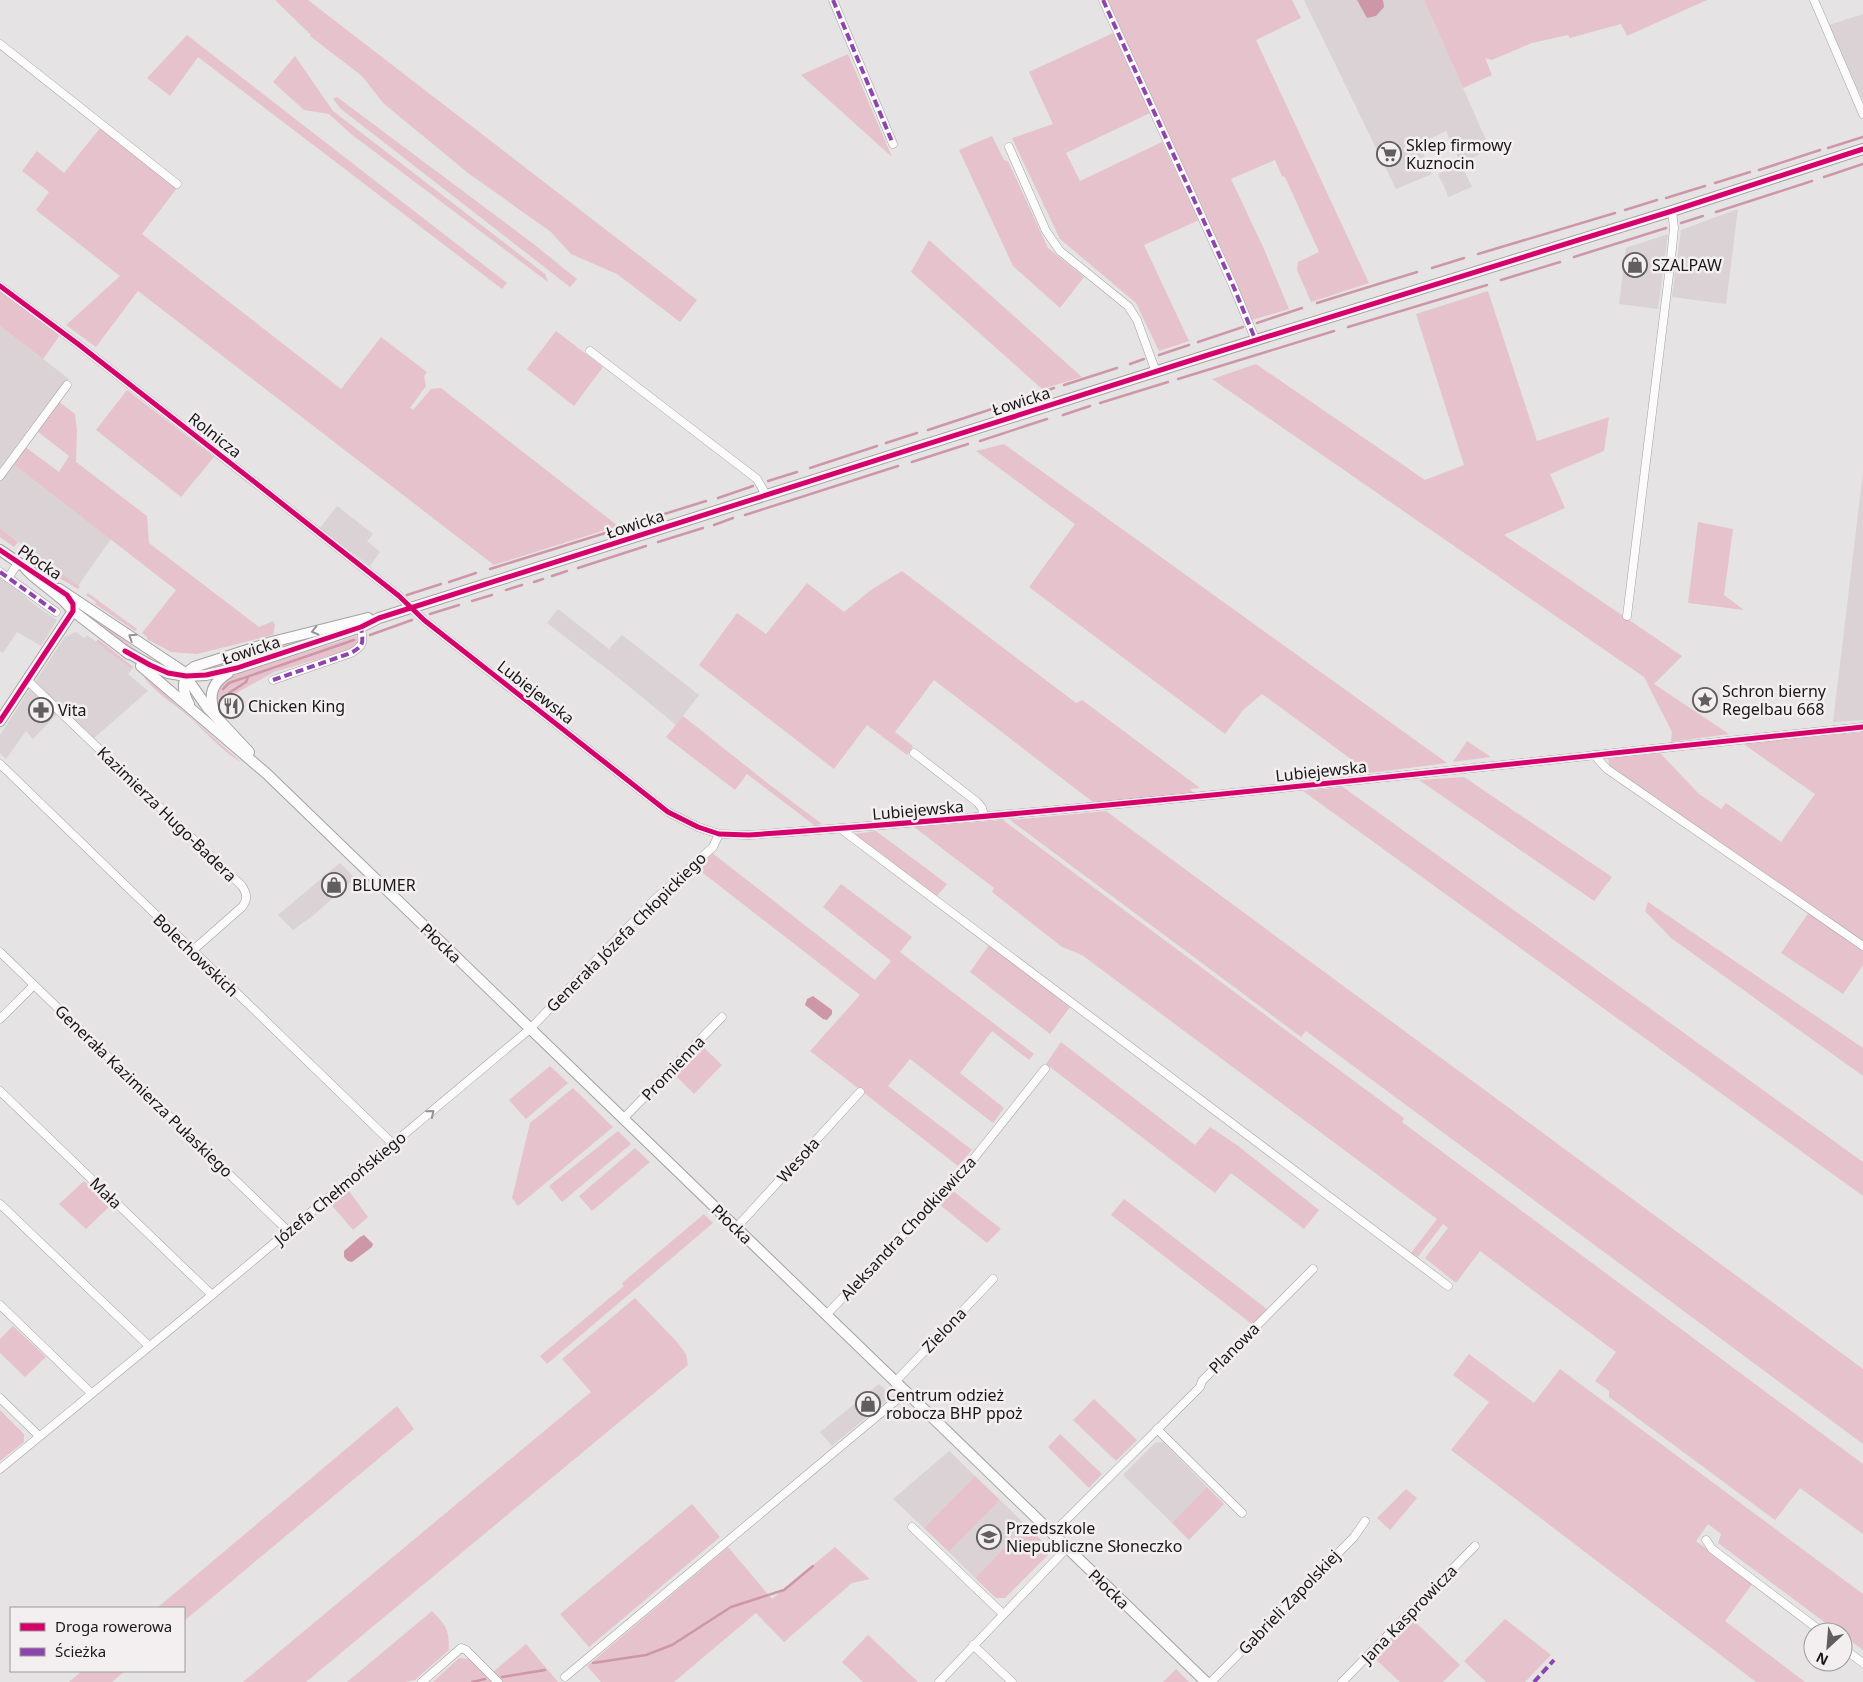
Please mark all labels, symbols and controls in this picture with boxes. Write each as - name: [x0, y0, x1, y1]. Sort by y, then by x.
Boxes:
- place label: Sklep firmowy Kuznocin: [1406, 134, 1513, 174]
- supermarket icon: Sklep firmowy Kuznocin: [1376, 141, 1402, 167]
- shop icon: SZALPAW: [1622, 252, 1648, 278]
- place label: SZALPAW: [1652, 254, 1722, 276]
- street label: Łowicka: [989, 381, 1053, 421]
- street label: Rolnicza: [184, 407, 246, 463]
- street label: Łowicka: [603, 504, 667, 544]
- street label: Płocka: [14, 539, 66, 585]
- one-way arrow: [310, 625, 319, 636]
- street label: Łowicka: [219, 630, 283, 670]
- one-way arrow: [128, 634, 137, 644]
- street label: Lubiejewska: [493, 655, 579, 729]
- place label: Schron bierny Regelbau 668: [1722, 680, 1827, 720]
- place icon: Schron bierny Regelbau 668: [1692, 687, 1718, 713]
- restaurant icon: Chicken King: [218, 693, 244, 719]
- place label: Chicken King: [248, 695, 345, 717]
- pharmacy icon: Vita: [28, 697, 54, 723]
- place label: Vita: [58, 699, 86, 721]
- street label: Kazimierza Hugo-Badera: [93, 742, 241, 886]
- street label: Lubiejewska: [1274, 755, 1368, 787]
- street label: Lubiejewska: [871, 795, 965, 825]
- street label: Generała Józefa Chłopickiego: [541, 847, 711, 1017]
- shop icon: BLUMER: [321, 872, 347, 898]
- place label: BLUMER: [352, 874, 416, 896]
- street label: Bolechowskich: [149, 909, 243, 1001]
- street label: Płocka: [416, 918, 466, 968]
- street label: Generała Kazimierza Pułaskiego: [50, 1000, 238, 1182]
- street label: Promienna: [636, 1031, 710, 1105]
- one-way arrow: [425, 1109, 434, 1118]
- street label: Józefa Chełmońskiego: [268, 1126, 411, 1251]
- street label: Wesoła: [772, 1133, 824, 1187]
- street label: Aleksandra Chodkiewicza: [835, 1151, 981, 1305]
- street label: Mała: [85, 1172, 127, 1214]
- street label: Płocka: [707, 1199, 757, 1249]
- street label: Zielona: [917, 1303, 971, 1357]
- street label: Planowa: [1204, 1318, 1264, 1378]
- place label: Centrum odzież robocza BHP ppoż: [886, 1384, 1023, 1424]
- shop icon: Centrum odzież robocza BHP ppoż: [855, 1391, 881, 1417]
- place label: Przedszkole Niepubliczne Słoneczko: [1006, 1517, 1182, 1557]
- school or university icon: Przedszkole Niepubliczne Słoneczko: [976, 1524, 1002, 1550]
- street label: Gabrieli Zapolskiej: [1233, 1545, 1345, 1659]
- street label: Jana Kasprowicza: [1355, 1560, 1462, 1670]
- street label: Płocka: [1084, 1564, 1134, 1614]
- legend: [10, 1607, 185, 1672]
- text: Droga rowerowa: [55, 1616, 172, 1636]
- north arrow: [1803, 1622, 1853, 1672]
- text: Ścieżka: [55, 1641, 106, 1661]
- text: N: [1813, 1648, 1831, 1670]

